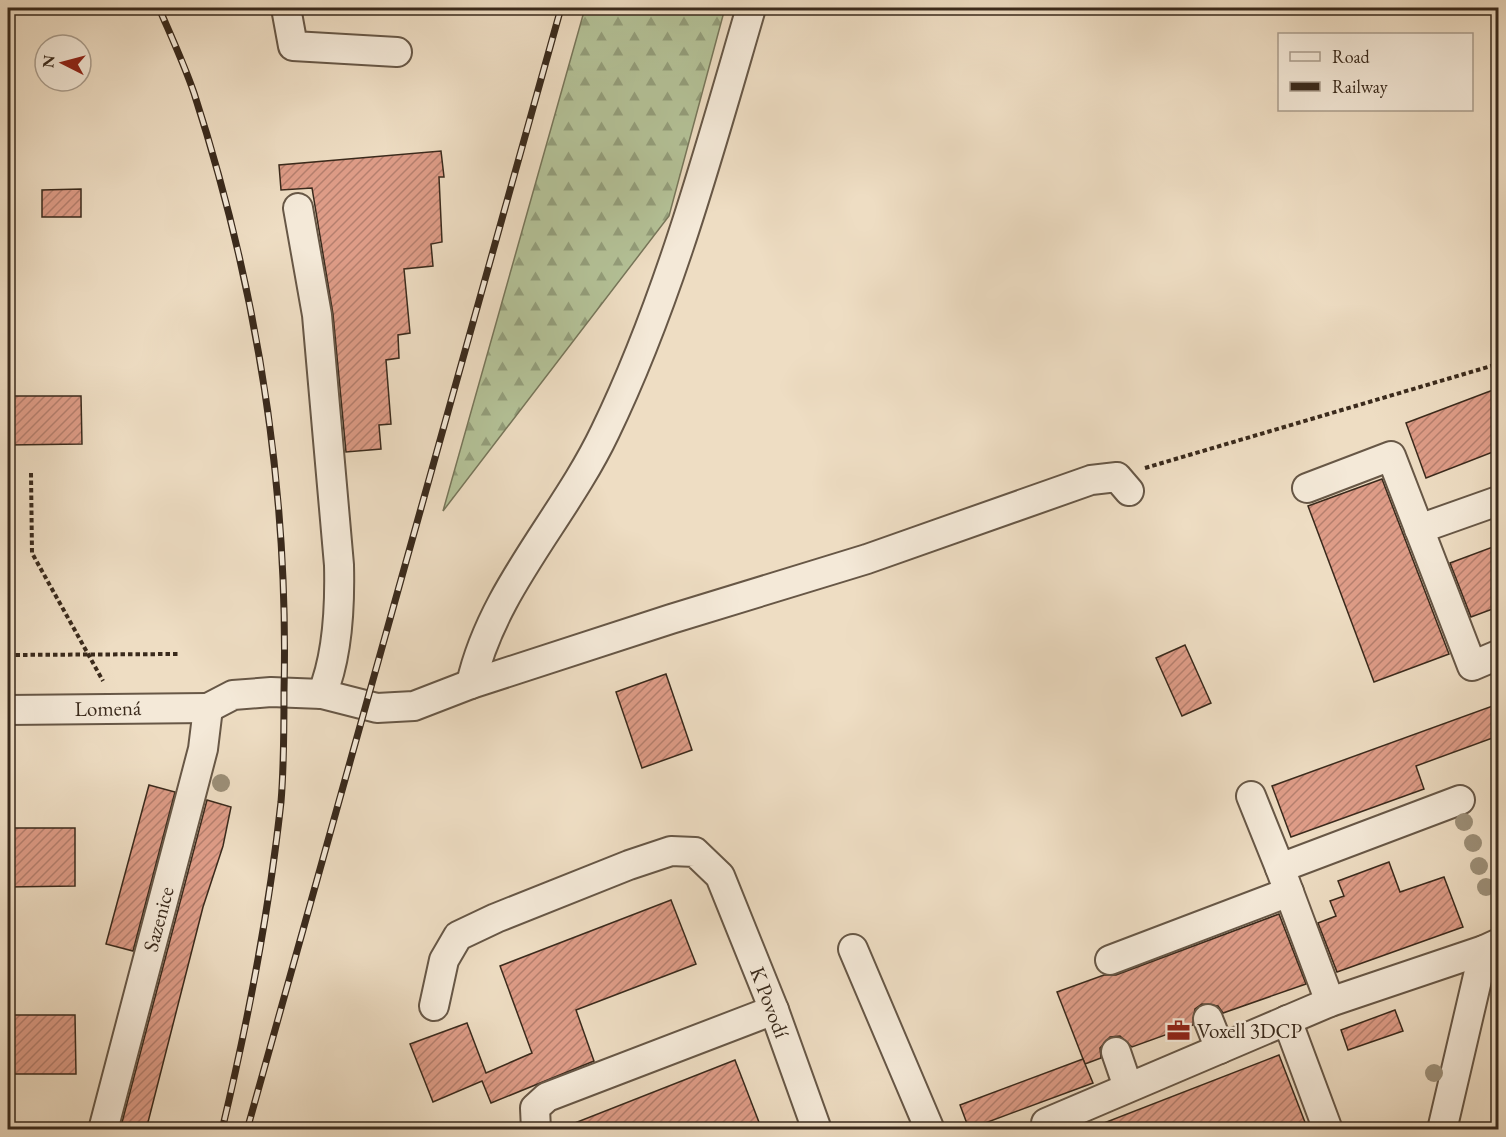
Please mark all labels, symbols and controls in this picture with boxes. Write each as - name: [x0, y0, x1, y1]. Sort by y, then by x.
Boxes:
- north arrow: [33, 33, 93, 93]
- legend: [1278, 33, 1473, 111]
- text: Road: [1332, 45, 1371, 68]
- text: N: [37, 54, 60, 69]
- text: Railway: [1332, 75, 1388, 98]
- street label: Lomená: [74, 694, 142, 722]
- street label: Sazenice: [136, 883, 180, 955]
- street label: K Povodí: [744, 963, 796, 1042]
- office icon: Voxell 3DCP: [1166, 1017, 1192, 1043]
- place label: Voxell 3DCP: [1197, 1017, 1302, 1044]

